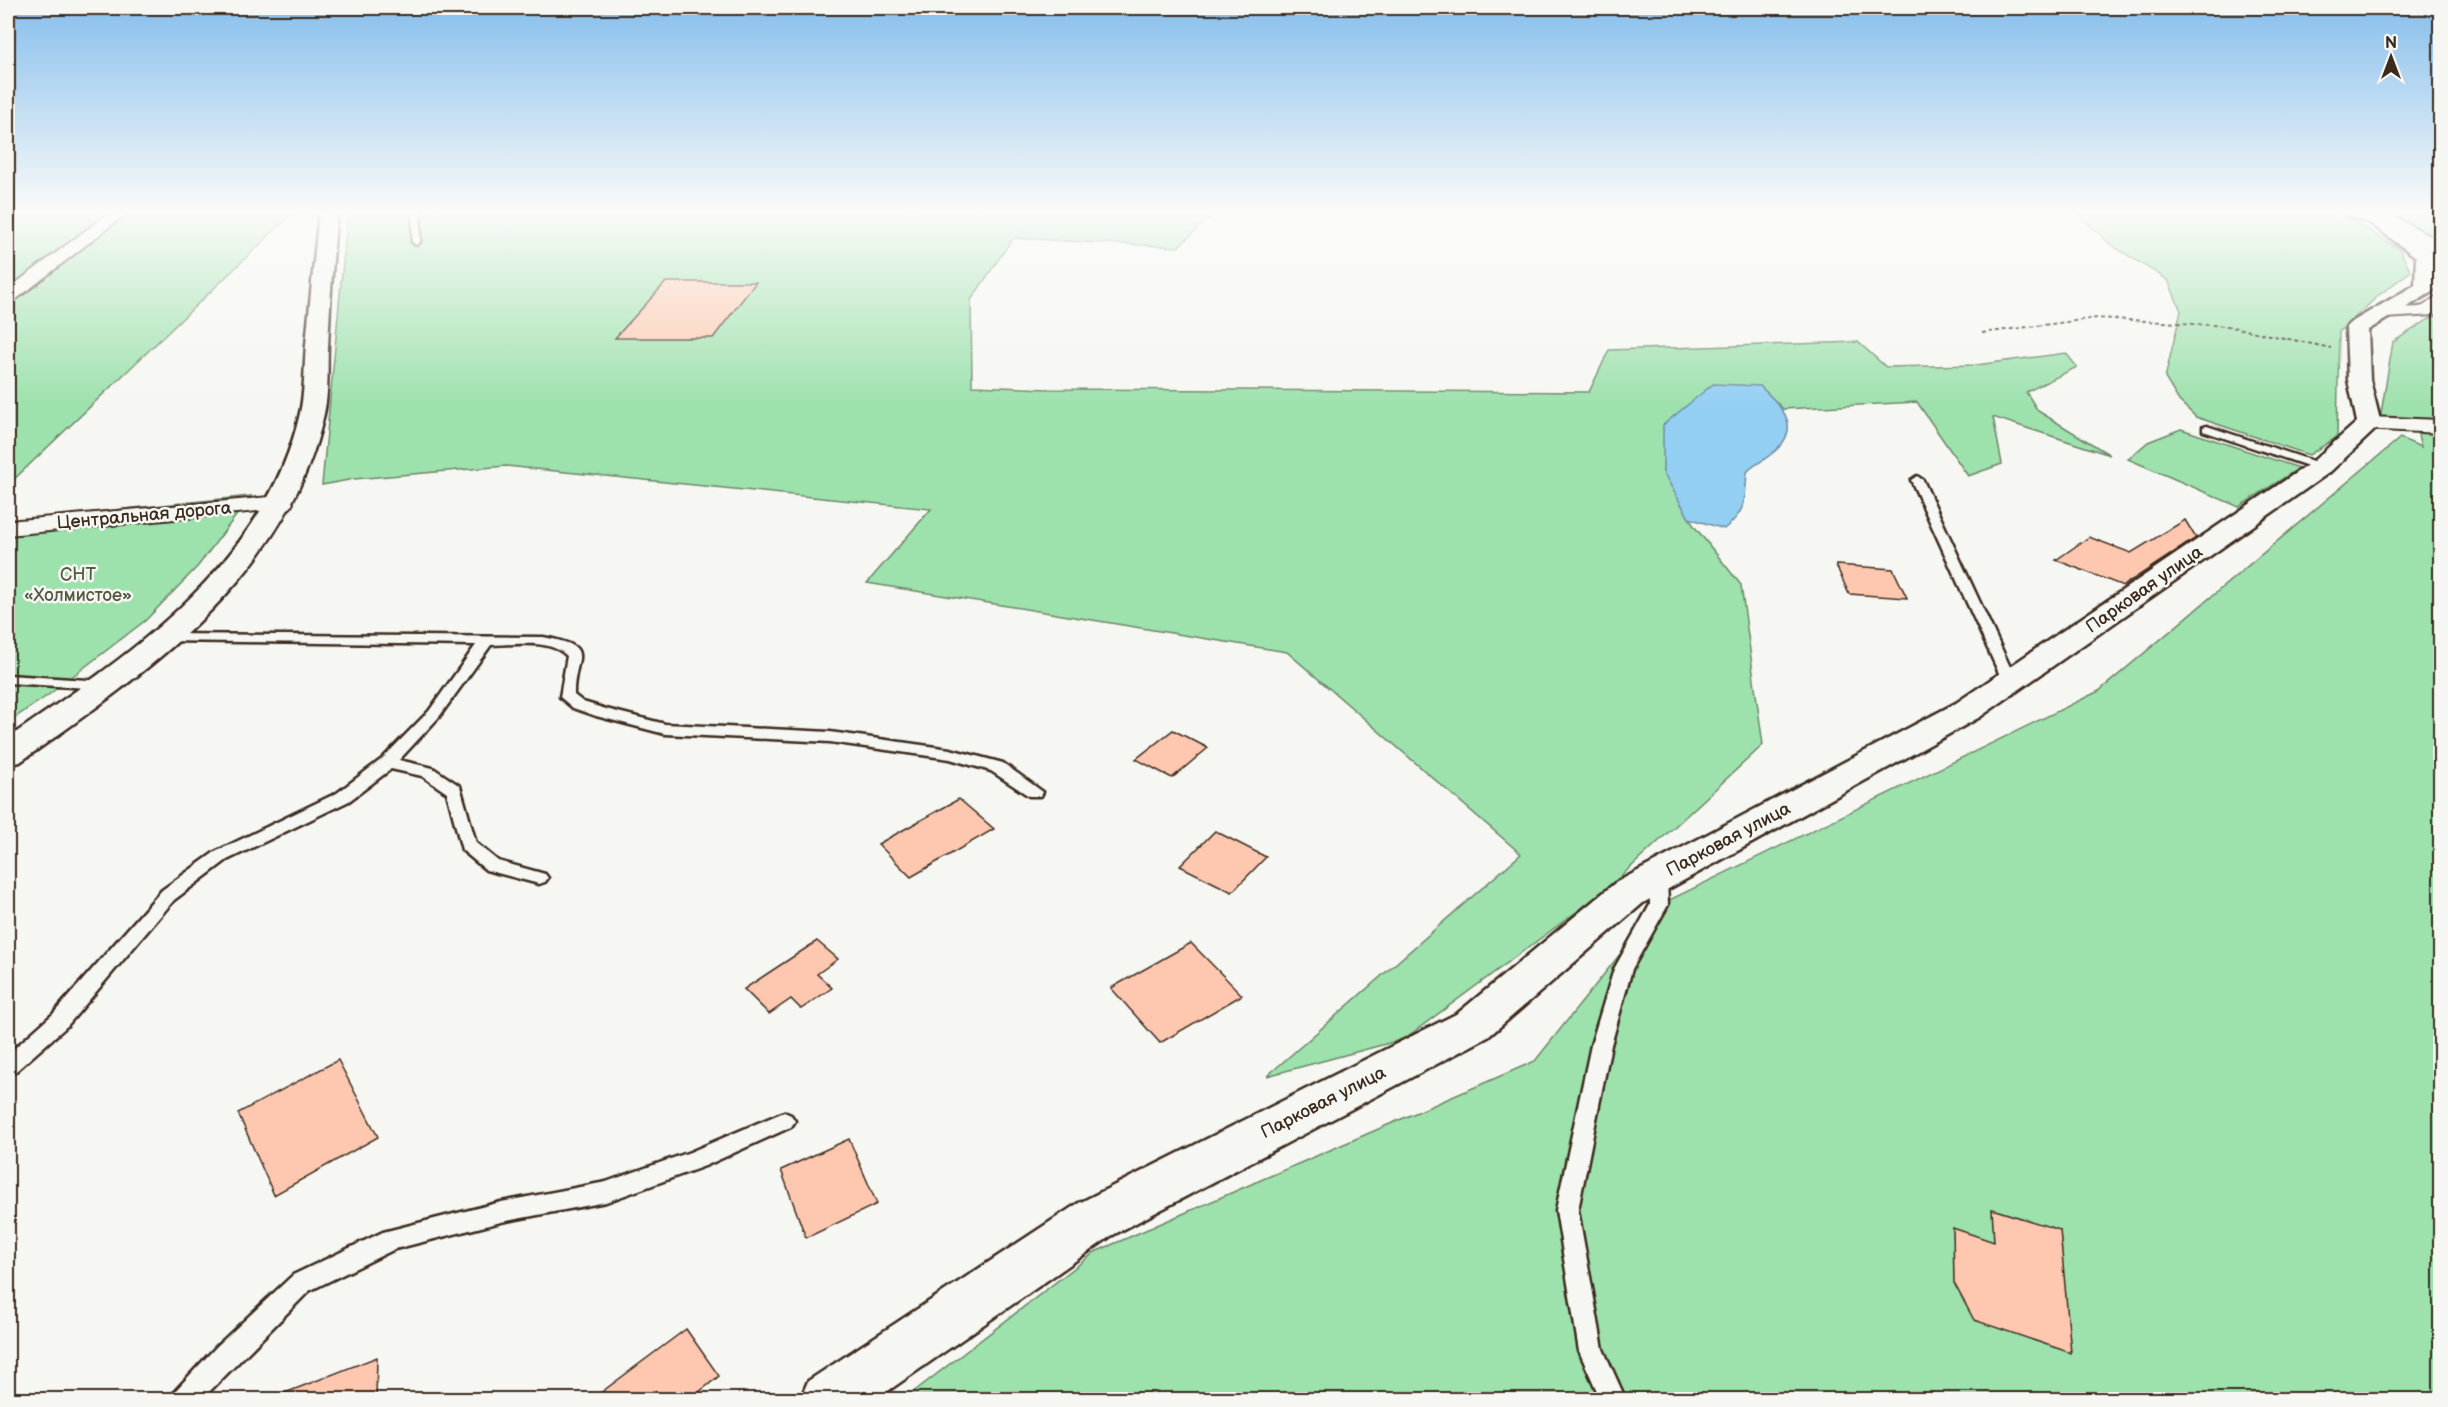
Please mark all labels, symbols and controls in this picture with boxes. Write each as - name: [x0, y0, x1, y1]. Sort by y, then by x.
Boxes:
- north arrow: [2361, 27, 2421, 87]
- text: N: [2385, 34, 2397, 53]
- street label: Центральная дорога: [56, 497, 233, 534]
- street label: Парковая улица: [2082, 541, 2207, 637]
- park label: СНТ «Холмистое»: [24, 564, 132, 606]
- street label: Парковая улица: [1663, 798, 1794, 881]
- street label: Парковая улица: [1257, 1062, 1390, 1143]

